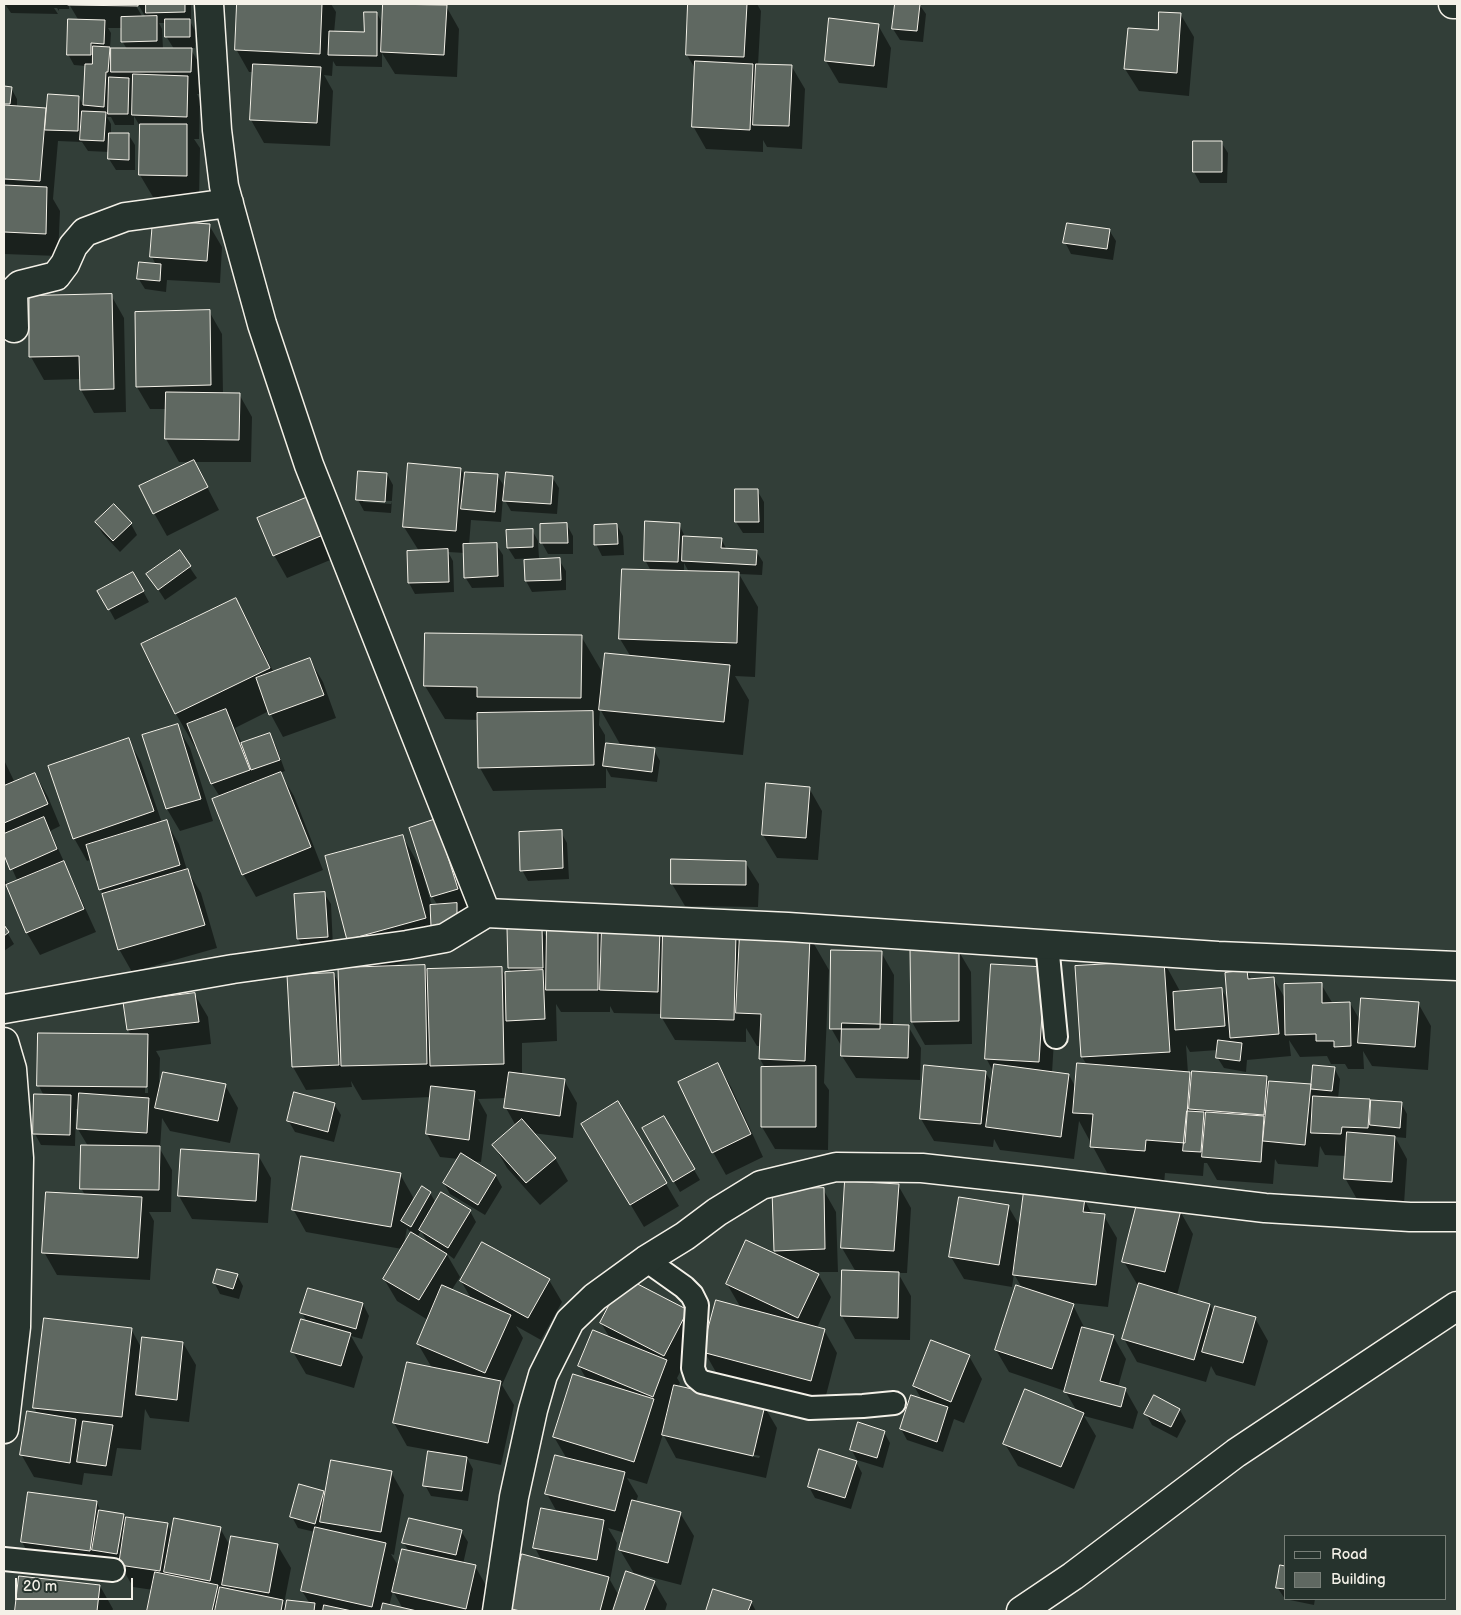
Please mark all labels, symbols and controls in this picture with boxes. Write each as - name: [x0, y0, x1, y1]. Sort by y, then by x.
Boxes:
- legend: [1284, 1535, 1446, 1600]
- text: Road: [1331, 1545, 1367, 1564]
- scale bar: [18, 1568, 135, 1600]
- text: Building: [1331, 1570, 1386, 1589]
- text: 20 m: [23, 1577, 57, 1596]

